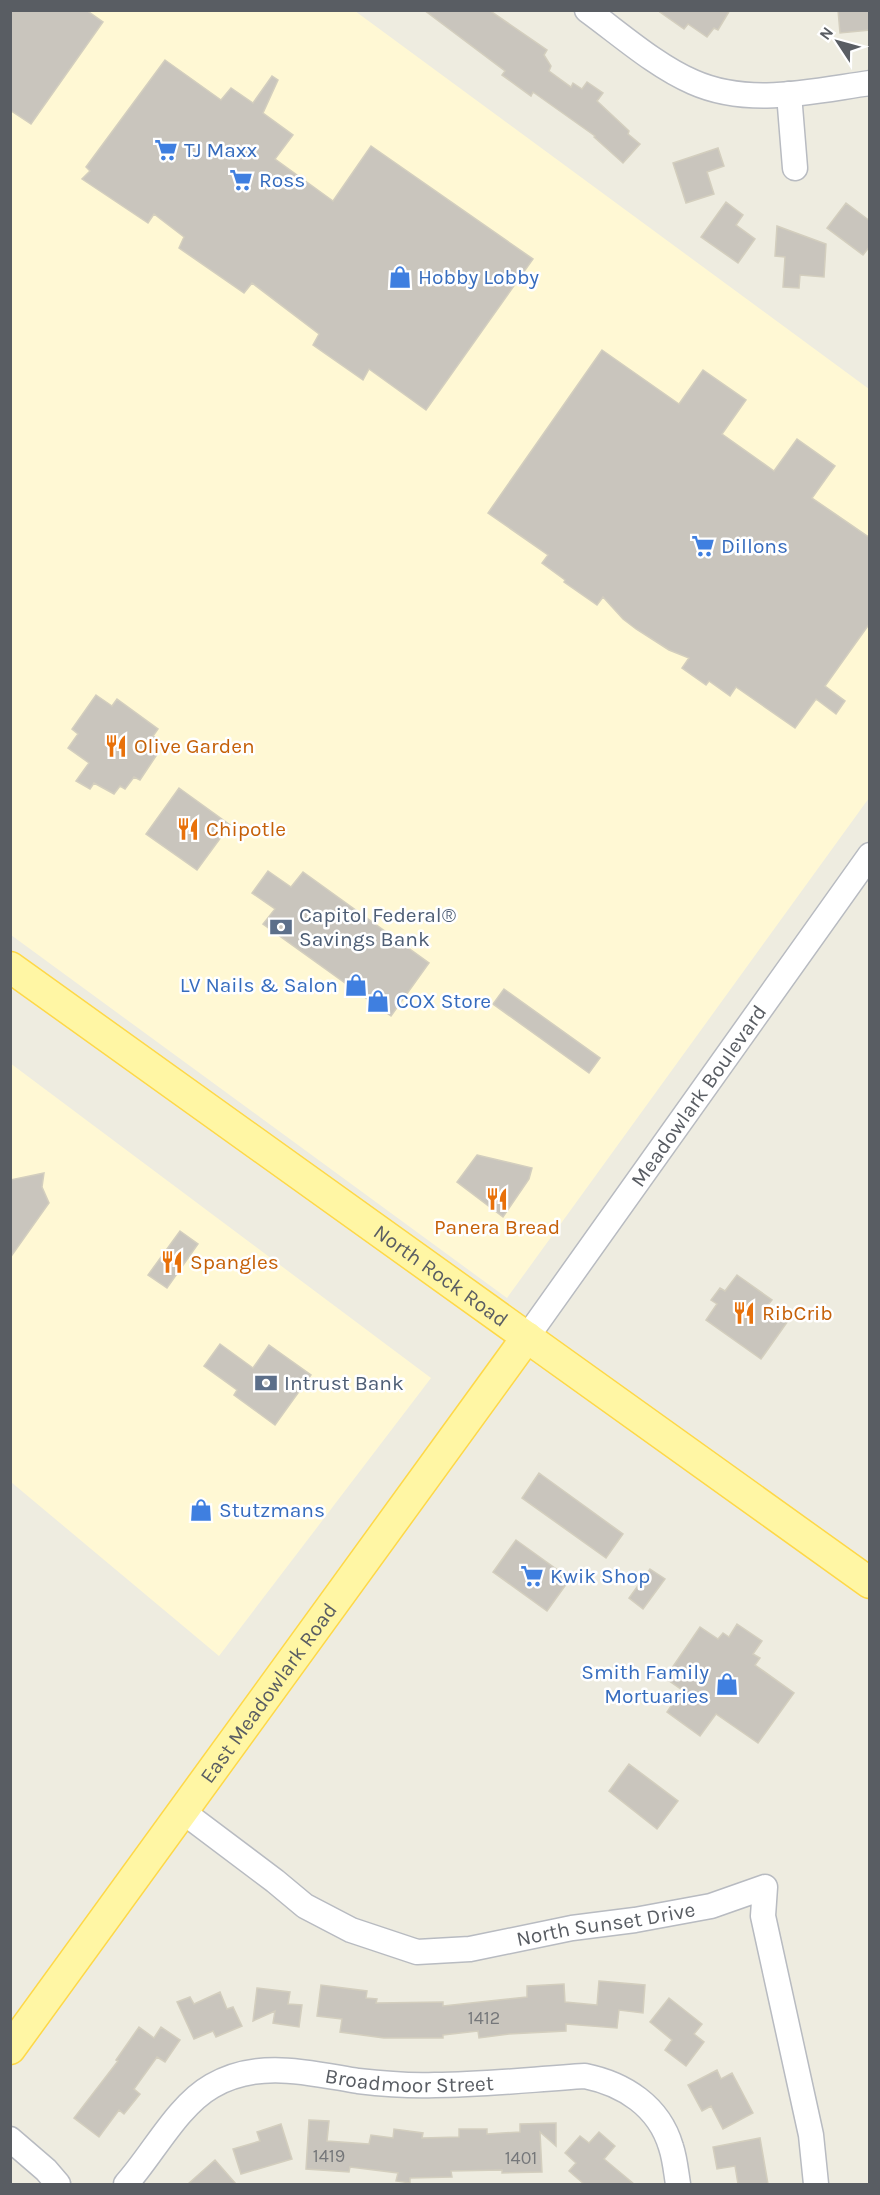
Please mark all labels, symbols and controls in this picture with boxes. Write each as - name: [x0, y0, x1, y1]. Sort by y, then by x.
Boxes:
- north arrow: [808, 12, 868, 72]
- text: N: [815, 23, 837, 44]
- supermarket icon: TJ Maxx: [153, 137, 179, 163]
- place label: TJ Maxx: [184, 138, 258, 162]
- supermarket icon: Ross: [228, 167, 254, 193]
- place label: Ross: [259, 168, 305, 192]
- shop icon: Hobby Lobby: [387, 264, 413, 290]
- place label: Hobby Lobby: [418, 265, 539, 289]
- supermarket icon: Dillons: [690, 533, 716, 559]
- place label: Dillons: [721, 534, 788, 558]
- restaurant icon: Olive Garden: [103, 733, 129, 759]
- place label: Olive Garden: [134, 734, 255, 758]
- restaurant icon: Chipotle: [175, 816, 201, 842]
- place label: Chipotle: [206, 817, 286, 841]
- place label: Capitol Federal® Savings Bank: [299, 903, 456, 951]
- bank icon: Capitol Federal® Savings Bank: [268, 914, 294, 940]
- shop icon: LV Nails & Salon: [343, 972, 369, 998]
- place label: LV Nails & Salon: [180, 973, 338, 997]
- shop icon: COX Store: [365, 988, 391, 1014]
- place label: COX Store: [396, 989, 491, 1013]
- street label: Meadowlark Boulevard: [626, 1000, 771, 1191]
- restaurant icon: Panera Bread: [484, 1186, 510, 1212]
- place label: Panera Bread: [434, 1215, 560, 1239]
- street label: North Rock Road: [369, 1219, 513, 1332]
- restaurant icon: Spangles: [159, 1249, 185, 1275]
- place label: Spangles: [190, 1250, 279, 1274]
- restaurant icon: RibCrib: [731, 1300, 757, 1326]
- place label: RibCrib: [762, 1301, 833, 1325]
- bank icon: Intrust Bank: [253, 1370, 279, 1396]
- place label: Intrust Bank: [284, 1371, 404, 1395]
- shop icon: Stutzmans: [188, 1497, 214, 1523]
- place label: Stutzmans: [219, 1498, 325, 1522]
- supermarket icon: Kwik Shop: [519, 1563, 545, 1589]
- place label: Kwik Shop: [550, 1564, 650, 1588]
- street label: East Meadowlark Road: [195, 1598, 342, 1788]
- place label: Smith Family Mortuaries: [581, 1660, 709, 1708]
- shop icon: Smith Family Mortuaries: [714, 1671, 740, 1697]
- street label: North Sunset Drive: [514, 1897, 697, 1951]
- house number: 1412: [468, 2007, 500, 2029]
- street label: Broadmoor Street: [323, 2063, 495, 2097]
- house number: 1419: [313, 2145, 345, 2167]
- house number: 1401: [505, 2147, 537, 2169]

